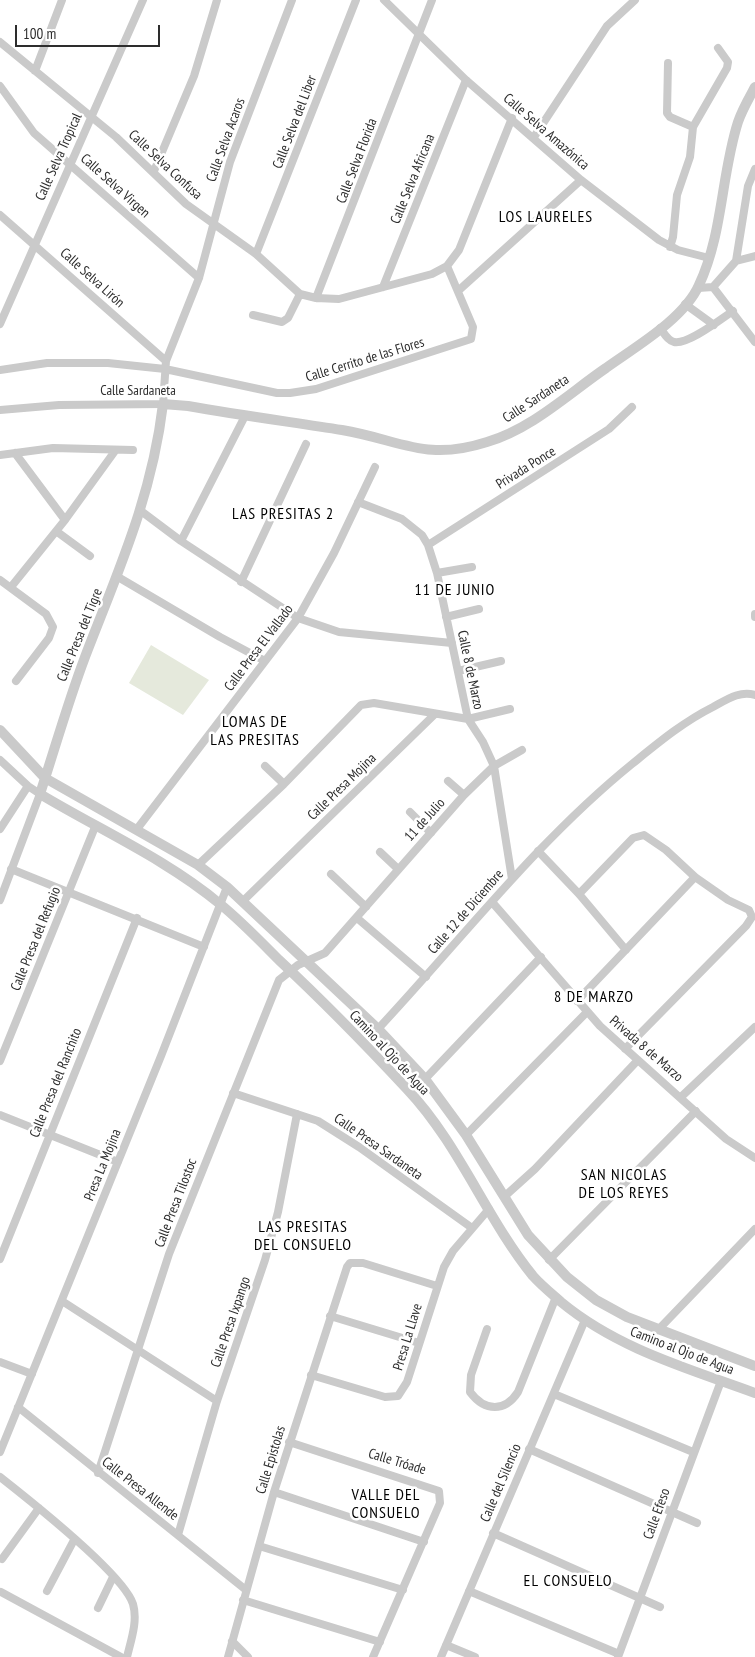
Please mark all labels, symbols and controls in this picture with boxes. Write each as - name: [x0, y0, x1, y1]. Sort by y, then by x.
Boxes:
- scale bar: [18, 15, 162, 47]
- text: 100 m: [23, 24, 56, 43]
- street label: Calle Selva del Liber: [269, 73, 321, 171]
- street label: Calle Selva Amazónica: [500, 90, 592, 174]
- street label: Calle Selva Acaros: [203, 96, 249, 184]
- street label: Calle Selva Tropical: [32, 111, 86, 203]
- street label: Calle Selva Florida: [333, 116, 381, 206]
- street label: Calle Selva Confusa: [125, 127, 205, 203]
- street label: Calle Selva Africana: [387, 132, 439, 226]
- street label: Calle Selva Virgen: [77, 150, 153, 222]
- district label: LOS LAURELES: [497, 207, 595, 227]
- street label: Calle Selva Lirón: [56, 245, 128, 311]
- street label: Calle Cerrito de las Flores: [304, 334, 426, 386]
- street label: Calle Sardaneta: [500, 371, 572, 427]
- street label: Calle Sardaneta: [100, 383, 176, 399]
- street label: Privada Ponce: [493, 443, 559, 493]
- district label: LAS PRESITAS 2: [230, 504, 336, 524]
- district label: 11 DE JUNIO: [413, 580, 497, 600]
- street label: Calle Presa del Tigre: [54, 586, 106, 684]
- street label: Calle Presa El Vallado: [221, 601, 297, 695]
- street label: Calle 8 de Marzo: [453, 629, 487, 711]
- district label: LOMAS DE LAS PRESITAS: [209, 712, 301, 750]
- street label: Calle Presa Mojina: [304, 750, 380, 824]
- street label: 11 de Julio: [401, 795, 449, 845]
- street label: Calle 12 de Diciembre: [425, 866, 507, 958]
- street label: Calle Presa del Refugio: [7, 884, 65, 994]
- district label: 8 DE MARZO: [553, 987, 635, 1007]
- street label: Camino al Ojo de Agua: [345, 1007, 433, 1099]
- street label: Privada 8 de Marzo: [606, 1013, 686, 1085]
- street label: Calle Presa del Ranchito: [26, 1026, 86, 1140]
- street label: Calle Presa Sardaneta: [330, 1110, 426, 1184]
- street label: Presa La Mojina: [81, 1127, 125, 1203]
- street label: Calle Presa Tilostoc: [151, 1156, 201, 1250]
- district label: SAN NICOLAS DE LOS REYES: [577, 1165, 671, 1203]
- district label: LAS PRESITAS DEL CONSUELO: [252, 1217, 354, 1255]
- street label: Calle Presa Ixpango: [208, 1274, 254, 1370]
- street label: Presa La Llave: [390, 1302, 426, 1372]
- street label: Camino al Ojo de Agua: [628, 1324, 736, 1378]
- street label: Calle Epistolas: [253, 1424, 289, 1496]
- street label: Calle del Silencio: [477, 1441, 525, 1525]
- street label: Calle Tróade: [366, 1445, 428, 1479]
- street label: Calle Presa Allende: [98, 1454, 182, 1524]
- district label: VALLE DEL CONSUELO: [350, 1485, 422, 1523]
- street label: Calle Efeso: [640, 1486, 674, 1542]
- district label: EL CONSUELO: [522, 1571, 614, 1591]

